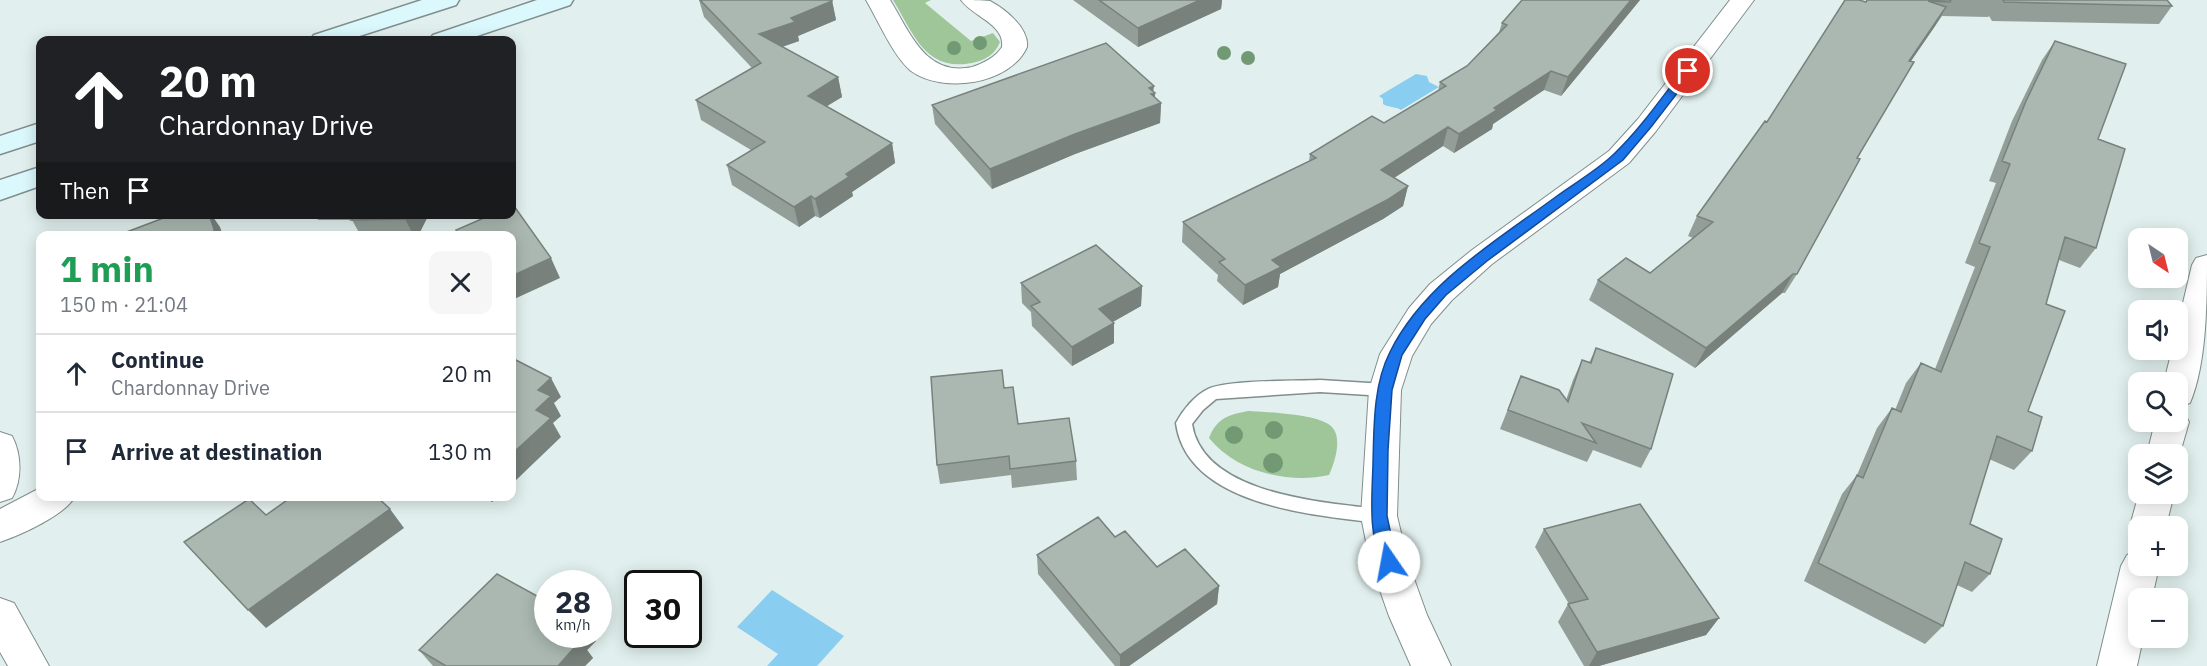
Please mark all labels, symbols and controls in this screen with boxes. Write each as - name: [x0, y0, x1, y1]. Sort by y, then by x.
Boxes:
- pin: [1662, 45, 1713, 96]
- text: 20 m: [159, 54, 257, 109]
- icon: arrive: [1671, 54, 1704, 87]
- icon: ahead: [60, 60, 138, 138]
- text: Chardonnay Drive: [159, 107, 374, 142]
- icon: arrive: [122, 174, 155, 207]
- text: Then: [60, 176, 110, 205]
- north arrow: [2128, 228, 2188, 288]
- map controls: [2128, 228, 2188, 648]
- text: 1 min: [60, 245, 154, 292]
- button: close: [429, 251, 492, 314]
- text: 150 m · 21:04: [60, 291, 188, 318]
- button: sound: [2128, 300, 2188, 360]
- text: Continue: [111, 345, 204, 374]
- icon: ahead: [60, 357, 93, 390]
- text: 20 m: [441, 359, 492, 388]
- button: search: [2128, 372, 2188, 432]
- text: Chardonnay Drive: [111, 374, 270, 401]
- icon: arrive: [60, 435, 93, 468]
- text: Arrive at destination: [111, 437, 322, 466]
- text: 130 m: [428, 437, 492, 466]
- button: layers: [2128, 444, 2188, 504]
- button: +: [2128, 516, 2188, 576]
- position arrow: [1357, 530, 1421, 594]
- speed limit sign: 30: [624, 570, 702, 648]
- text: 28: [555, 582, 591, 621]
- button: −: [2128, 588, 2188, 648]
- text: km/h: [555, 615, 591, 634]

